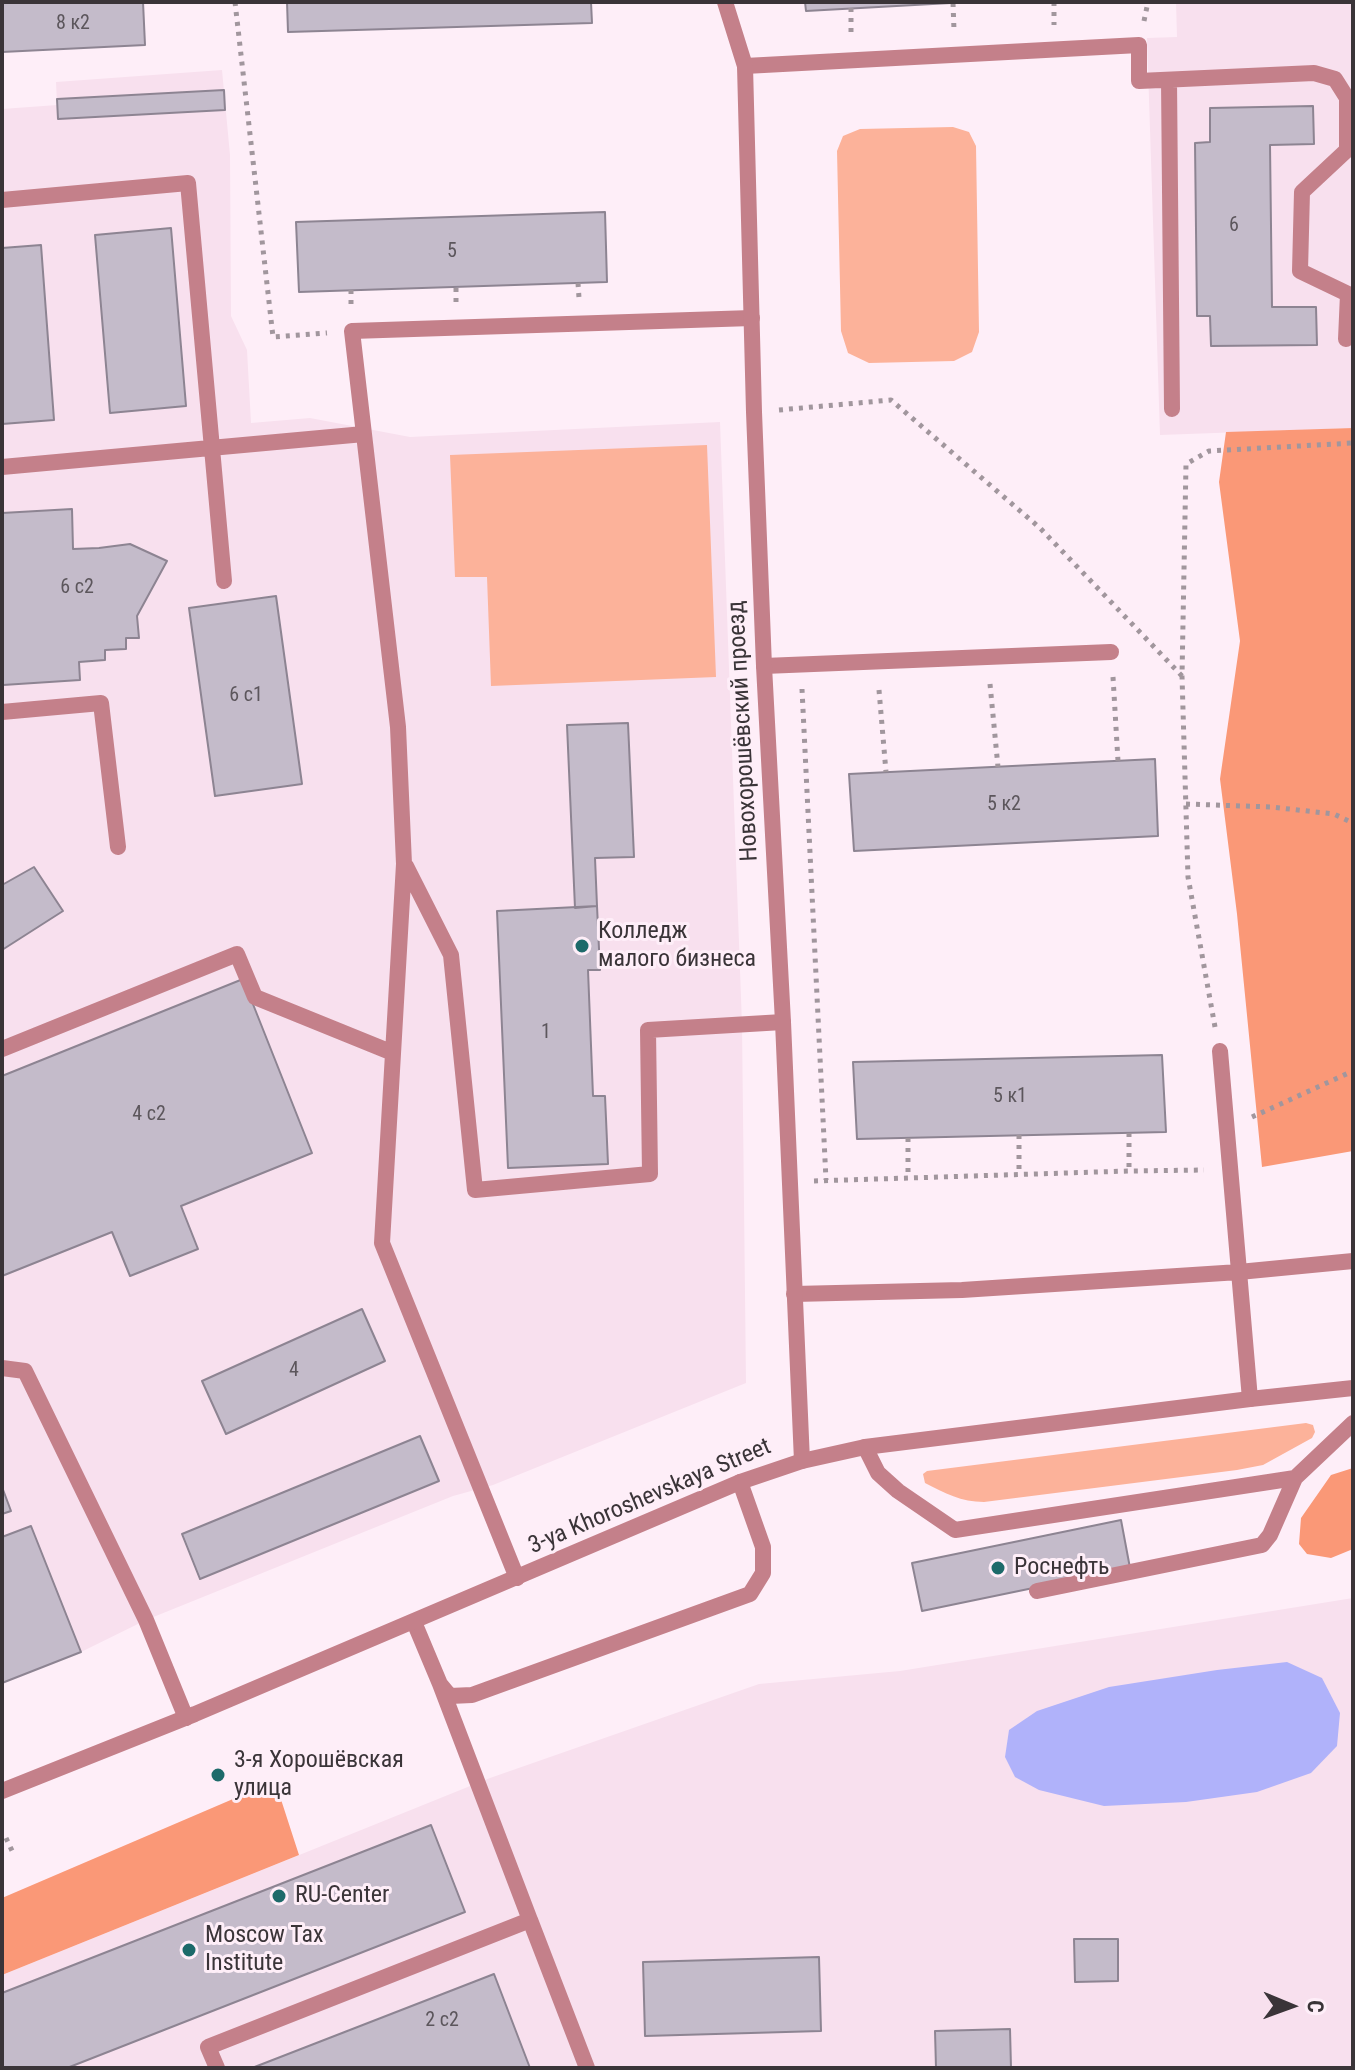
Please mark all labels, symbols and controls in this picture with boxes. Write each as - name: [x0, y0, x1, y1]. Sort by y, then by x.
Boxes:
- house number: 8 к2: [56, 12, 90, 36]
- house number: 6: [1229, 214, 1239, 238]
- house number: 5: [447, 240, 457, 264]
- house number: 6 с2: [60, 576, 94, 600]
- street label: Новохорошёвский проезд: [723, 600, 765, 862]
- house number: 6 с1: [229, 684, 263, 708]
- house number: 5 к2: [987, 793, 1021, 817]
- place label: Колледж малого бизнеса: [598, 918, 756, 974]
- marker: Колледж малого бизнеса: [573, 937, 591, 955]
- house number: 1: [541, 1021, 551, 1045]
- house number: 5 к1: [993, 1085, 1027, 1109]
- house number: 4 с2: [132, 1103, 166, 1127]
- house number: 4: [289, 1359, 299, 1383]
- street label: 3-ya Khoroshevskaya Street: [524, 1433, 776, 1561]
- place label: Роснефть: [1014, 1554, 1110, 1582]
- marker: Роснефть: [989, 1559, 1007, 1577]
- place label: 3-я Хорошёвская улица: [234, 1747, 404, 1803]
- marker: 3-я Хорошёвская улица: [209, 1766, 227, 1784]
- place label: RU-Center: [295, 1882, 389, 1910]
- marker: RU-Center: [270, 1887, 288, 1905]
- place label: Moscow Tax Institute: [205, 1922, 324, 1978]
- marker: Moscow Tax Institute: [180, 1941, 198, 1959]
- north arrow: [1251, 1966, 1331, 2046]
- text: С: [1303, 2000, 1328, 2013]
- house number: 2 с2: [425, 2009, 459, 2033]

